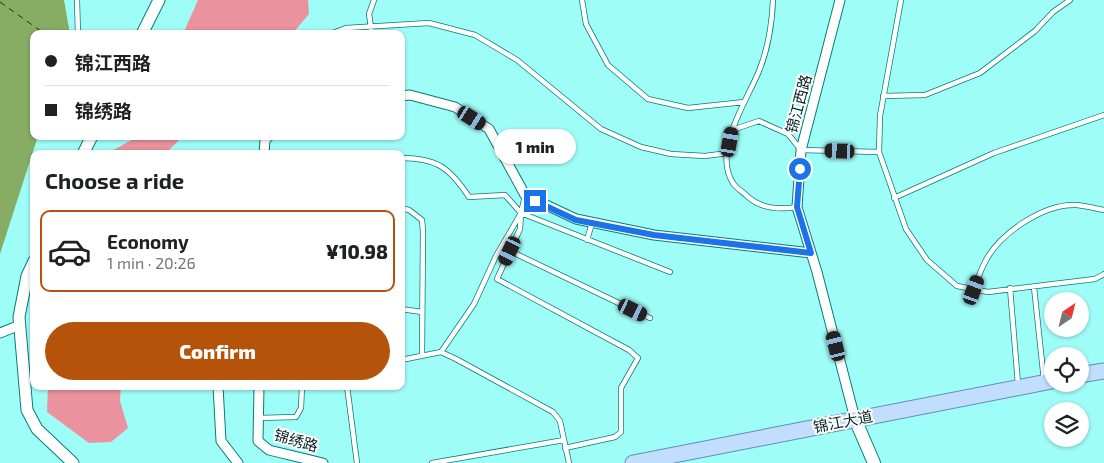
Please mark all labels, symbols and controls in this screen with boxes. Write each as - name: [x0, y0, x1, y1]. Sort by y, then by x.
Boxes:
- text: 锦江西路: [75, 51, 151, 74]
- street label: 锦江西路: [782, 72, 814, 135]
- text: 锦绣路: [75, 99, 132, 122]
- car: [455, 104, 488, 132]
- car: [720, 126, 739, 158]
- callout: 1 min: [494, 128, 576, 164]
- text: 1 min: [515, 137, 555, 156]
- car: [824, 143, 855, 159]
- route start: [789, 158, 811, 180]
- text: Choose a ride: [45, 167, 184, 193]
- route end: [524, 190, 546, 212]
- icon: car: [47, 229, 92, 274]
- text: Economy: [107, 230, 189, 253]
- car: [496, 234, 523, 268]
- text: ¥10.98: [326, 240, 388, 263]
- text: 1 min · 20:26: [107, 253, 196, 272]
- car: [961, 273, 986, 307]
- north arrow: [1044, 292, 1089, 338]
- map controls: [1044, 292, 1089, 447]
- car: [616, 297, 649, 323]
- button: Confirm: [45, 322, 390, 380]
- car: [825, 330, 846, 362]
- button: locate: [1044, 347, 1089, 392]
- button: layers: [1044, 402, 1089, 447]
- street label: 锦江大道: [812, 406, 874, 436]
- street label: 锦绣路: [272, 425, 320, 455]

